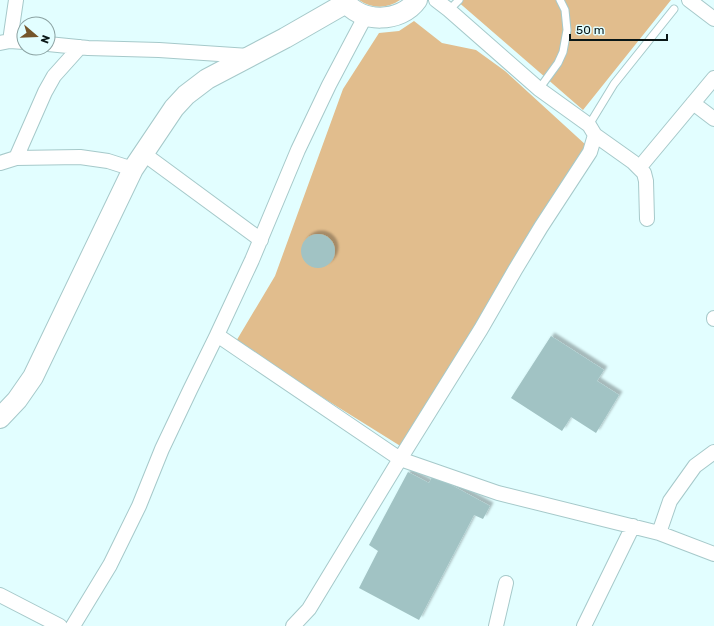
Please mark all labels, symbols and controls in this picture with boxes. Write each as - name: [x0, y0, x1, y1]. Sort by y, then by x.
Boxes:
- north arrow: [16, 16, 56, 56]
- scale bar: [570, 16, 667, 42]
- text: 50 m: [576, 23, 604, 37]
- text: N: [38, 33, 52, 45]

